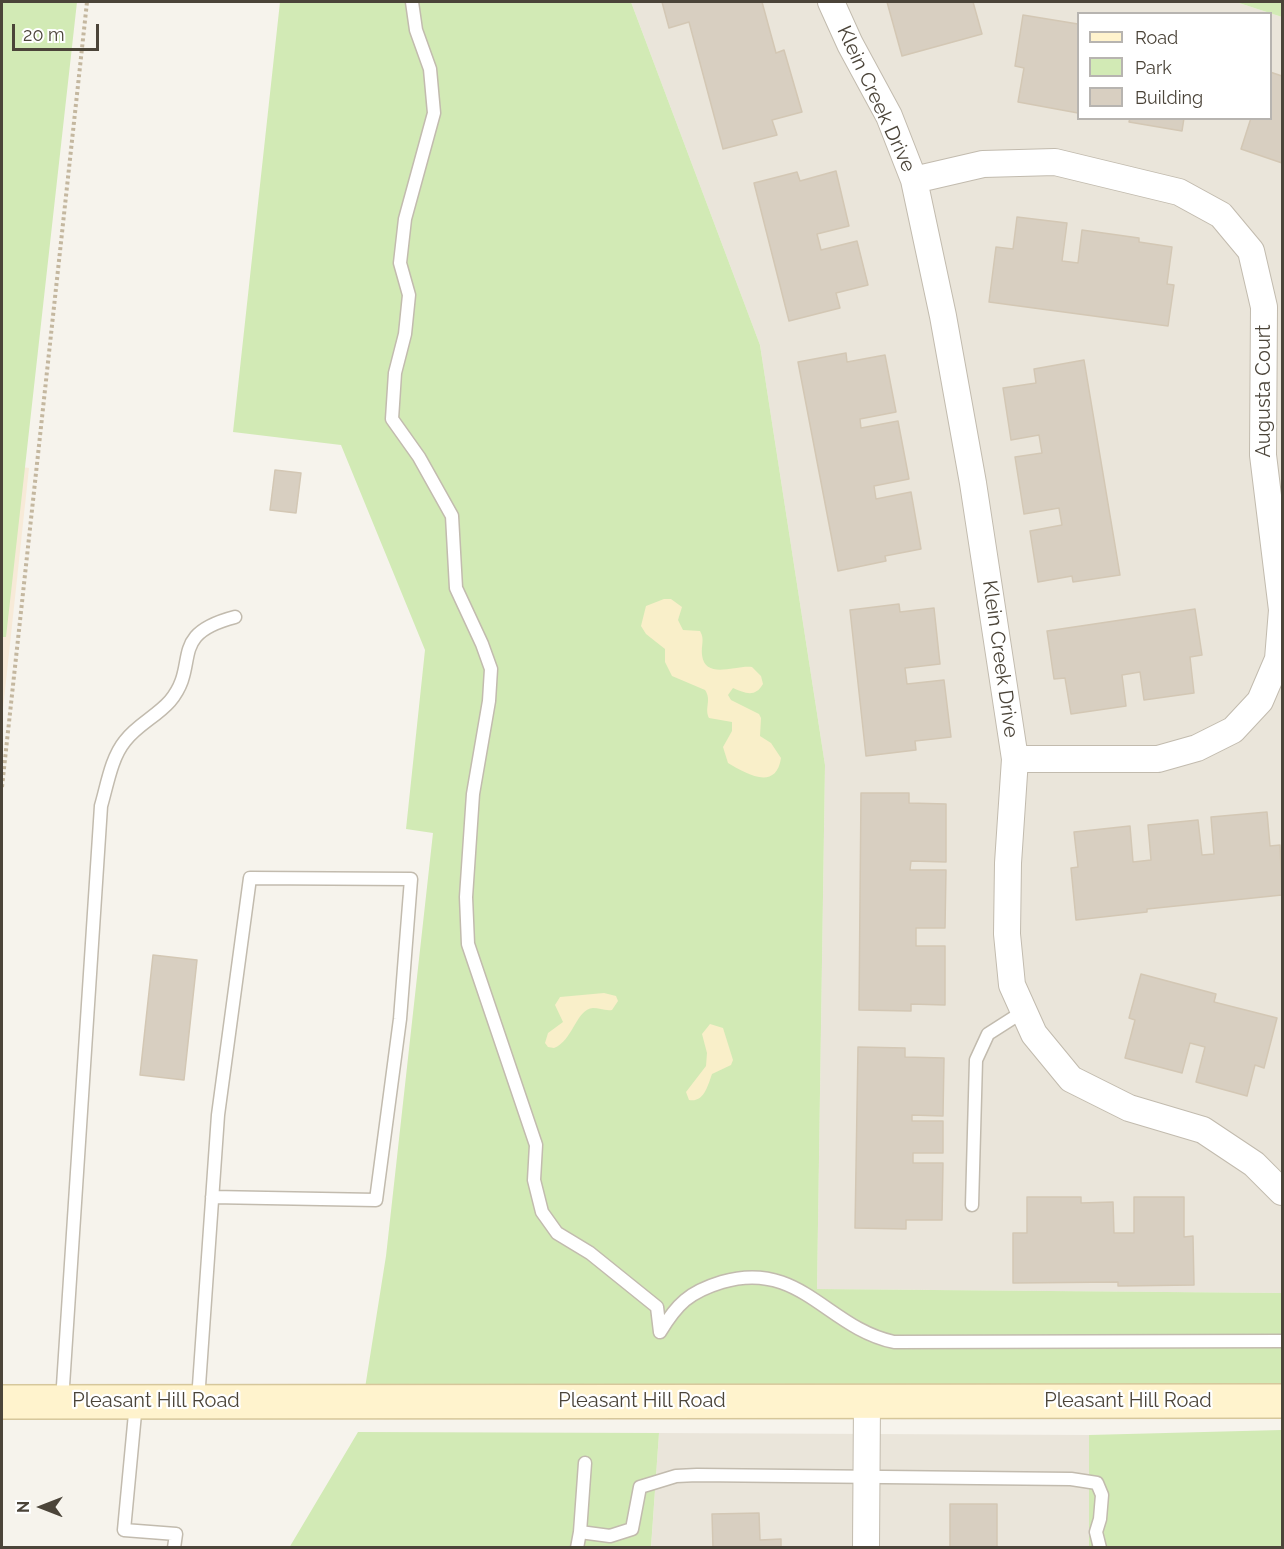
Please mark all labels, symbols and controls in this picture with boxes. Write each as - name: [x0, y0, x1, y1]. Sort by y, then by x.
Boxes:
- scale bar: [15, 12, 102, 50]
- legend: [1077, 12, 1272, 120]
- street label: Klein Creek Drive: [832, 22, 920, 176]
- text: 20 m: [23, 24, 65, 45]
- text: Road: [1135, 27, 1178, 48]
- text: Park: [1135, 57, 1172, 78]
- text: Building: [1135, 87, 1203, 108]
- street label: Augusta Court: [1252, 325, 1276, 457]
- street label: Klein Creek Drive: [977, 579, 1023, 739]
- street label: Pleasant Hill Road: [72, 1389, 240, 1413]
- street label: Pleasant Hill Road: [558, 1389, 726, 1413]
- street label: Pleasant Hill Road: [1044, 1389, 1212, 1413]
- north arrow: [12, 1477, 72, 1537]
- text: N: [14, 1501, 33, 1513]

